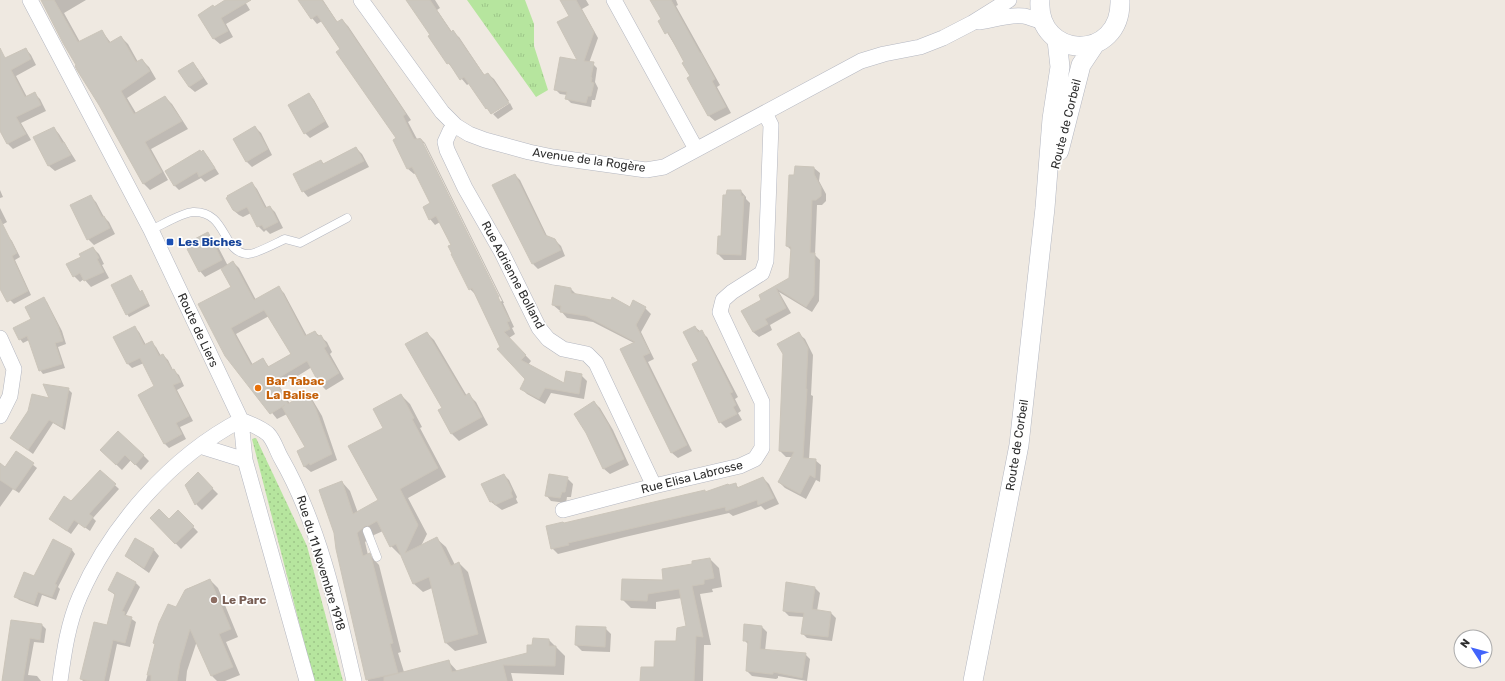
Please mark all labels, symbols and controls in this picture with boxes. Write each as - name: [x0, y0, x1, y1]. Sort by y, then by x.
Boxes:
- street label: Route de Corbeil: [1048, 78, 1084, 170]
- street label: Avenue de la Rogère: [532, 145, 647, 175]
- street label: Rue Adrienne Bolland: [479, 219, 547, 331]
- place label: Les Biches: [178, 235, 242, 249]
- marker: Les Biches: [165, 237, 175, 247]
- street label: Route de Liers: [175, 291, 221, 369]
- place label: Bar Tabac La Balise: [266, 374, 324, 402]
- marker: Bar Tabac La Balise: [253, 383, 263, 393]
- street label: Route de Corbeil: [1003, 398, 1031, 492]
- street label: Rue Elisa Labrosse: [640, 458, 745, 496]
- street label: Rue du 11 Novembre 1918: [294, 494, 348, 632]
- place label: Le Parc: [222, 593, 266, 607]
- marker: Le Parc: [209, 595, 219, 605]
- north arrow: [1453, 629, 1493, 669]
- text: N: [1458, 636, 1473, 650]

